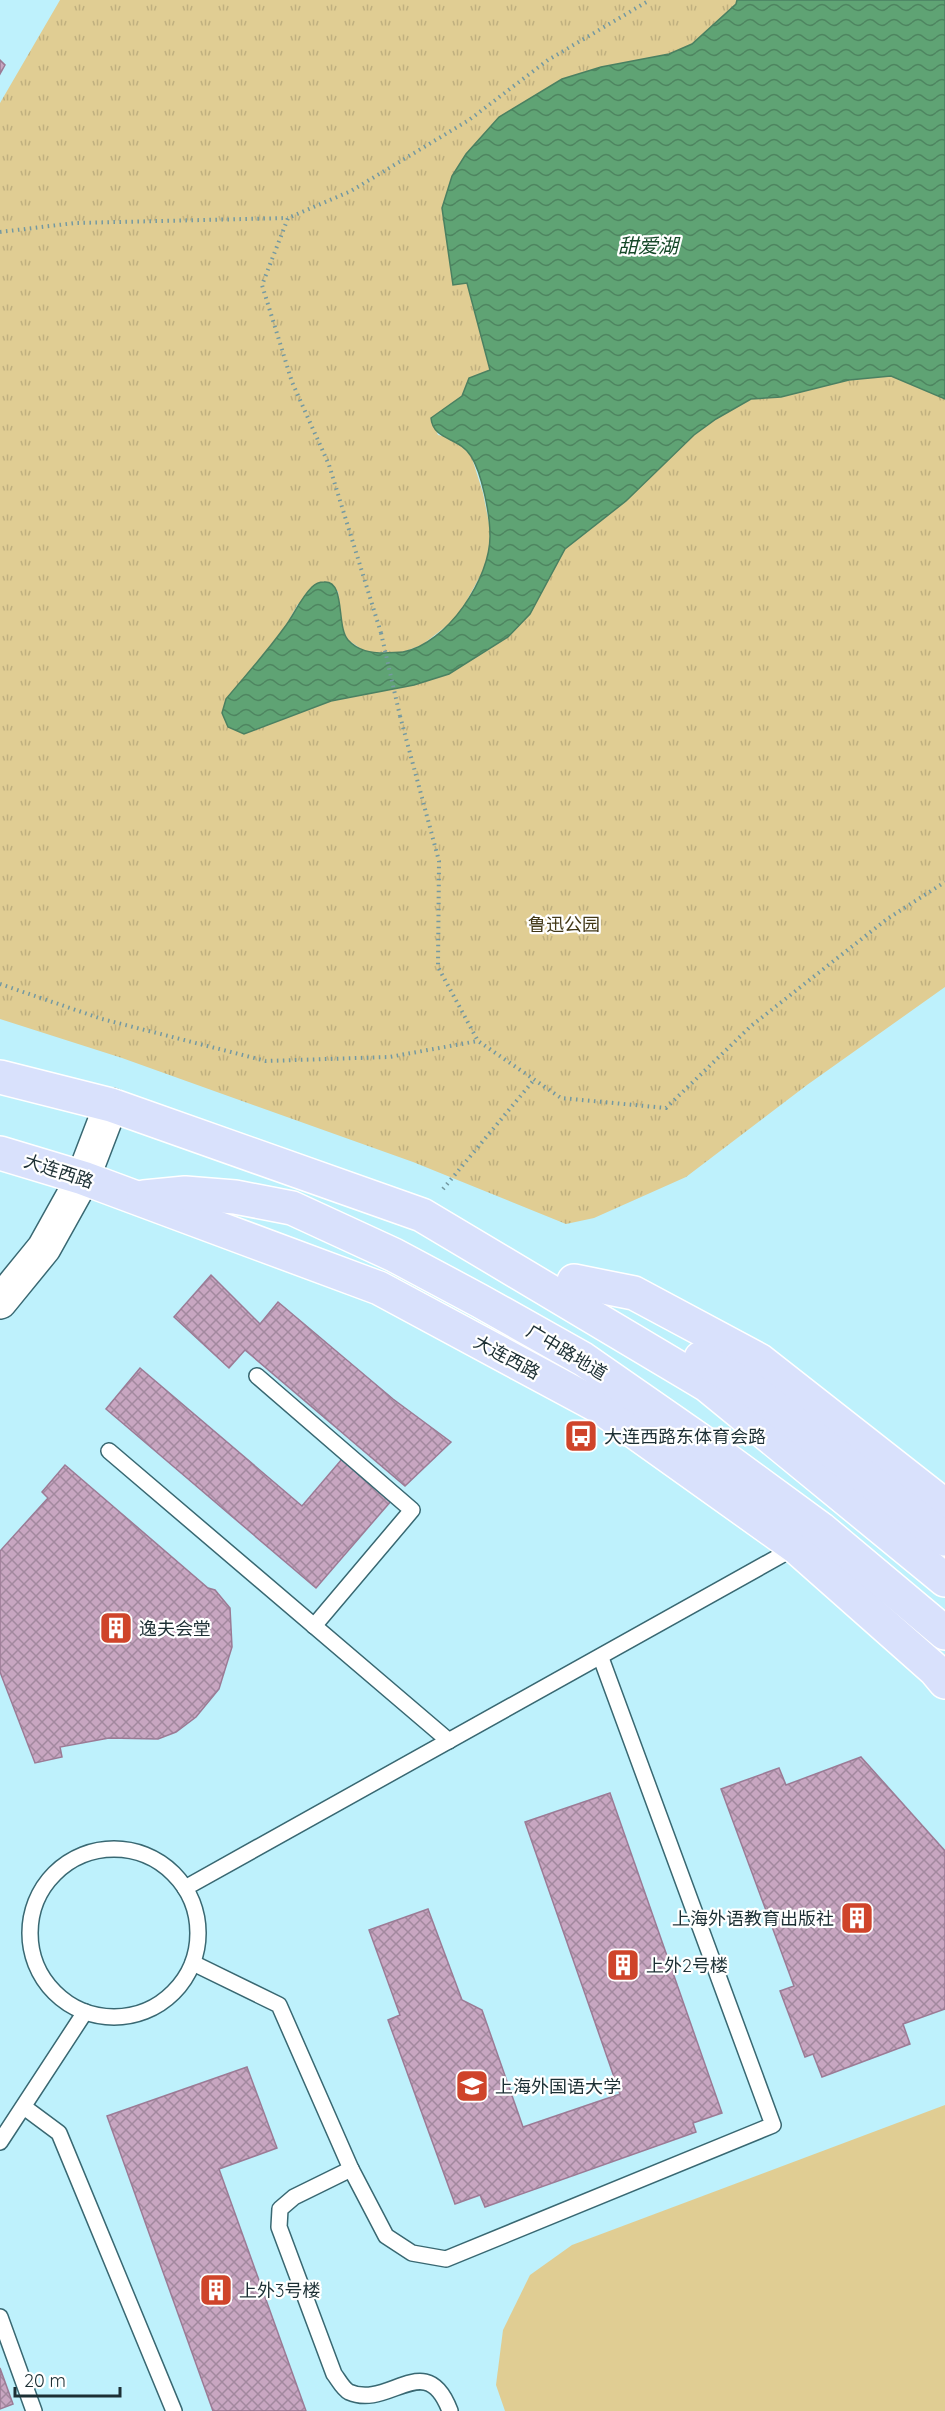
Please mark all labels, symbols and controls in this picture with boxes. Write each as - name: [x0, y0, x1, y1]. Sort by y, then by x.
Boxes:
- water label: 甜爱湖: [618, 233, 681, 258]
- park label: 鲁迅公园: [528, 913, 600, 936]
- street label: 大连西路: [21, 1149, 97, 1193]
- street label: 广中路地道: [523, 1319, 611, 1385]
- street label: 大连西路: [470, 1330, 544, 1384]
- bus stop icon: 大连西路东体育会路: [563, 1418, 599, 1454]
- place label: 大连西路东体育会路: [604, 1425, 766, 1448]
- building icon: 逸夫会堂: [98, 1610, 134, 1646]
- place label: 逸夫会堂: [139, 1617, 211, 1640]
- building icon: 上海外语教育出版社: [839, 1900, 875, 1936]
- place label: 上海外语教育出版社: [672, 1907, 834, 1930]
- building icon: 上外2号楼: [605, 1947, 641, 1983]
- place label: 上外2号楼: [646, 1954, 728, 1977]
- school or university icon: 上海外国语大学: [454, 2068, 490, 2104]
- place label: 上海外国语大学: [495, 2075, 621, 2098]
- building icon: 上外3号楼: [198, 2272, 234, 2308]
- place label: 上外3号楼: [239, 2279, 320, 2302]
- scale bar: [15, 2360, 120, 2398]
- text: 20 m: [24, 2369, 66, 2392]

